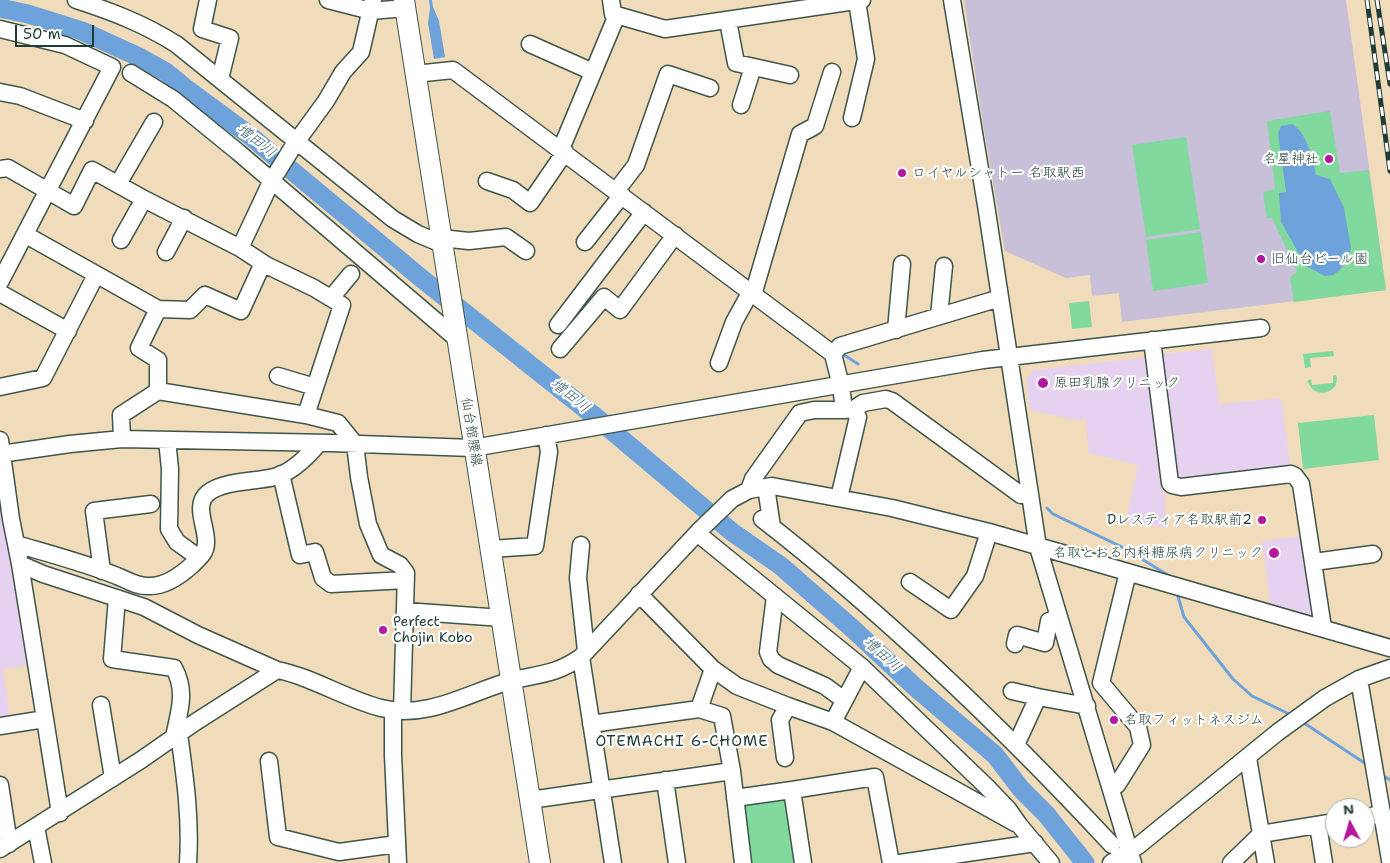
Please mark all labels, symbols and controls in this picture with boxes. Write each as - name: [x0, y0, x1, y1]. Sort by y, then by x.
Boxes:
- scale bar: [18, 15, 96, 47]
- text: 50 m: [23, 24, 61, 44]
- water label: 増田川: [233, 120, 279, 162]
- place label: 名星神社: [1263, 151, 1319, 167]
- marker: 名星神社: [1323, 153, 1335, 165]
- place label: ロイヤルシャトー 名取駅西: [912, 165, 1085, 181]
- marker: ロイヤルシャトー 名取駅西: [896, 167, 908, 179]
- place label: 旧仙台ビール園: [1271, 251, 1368, 267]
- marker: 旧仙台ビール園: [1255, 253, 1267, 265]
- water label: 増田川: [547, 375, 593, 417]
- place label: 原田乳腺クリニック: [1054, 375, 1180, 391]
- marker: 原田乳腺クリニック: [1036, 376, 1050, 390]
- street label: 仙台館腰線: [457, 396, 485, 468]
- place label: Dレスティア名取駅前2: [1107, 512, 1252, 528]
- marker: Dレスティア名取駅前2: [1256, 514, 1268, 526]
- place label: 名取とおる内科糖尿病クリニック: [1053, 545, 1263, 561]
- marker: 名取とおる内科糖尿病クリニック: [1267, 546, 1281, 560]
- place label: Perfect Chojin Kobo: [393, 614, 473, 646]
- marker: Perfect Chojin Kobo: [377, 624, 389, 636]
- water label: 増田川: [859, 633, 905, 677]
- place label: 名取フィットネスジム: [1124, 712, 1264, 728]
- marker: 名取フィットネスジム: [1108, 714, 1120, 726]
- district label: OTEMACHI 6-CHOME: [593, 733, 771, 751]
- north arrow: [1325, 798, 1375, 848]
- text: N: [1342, 800, 1355, 819]

